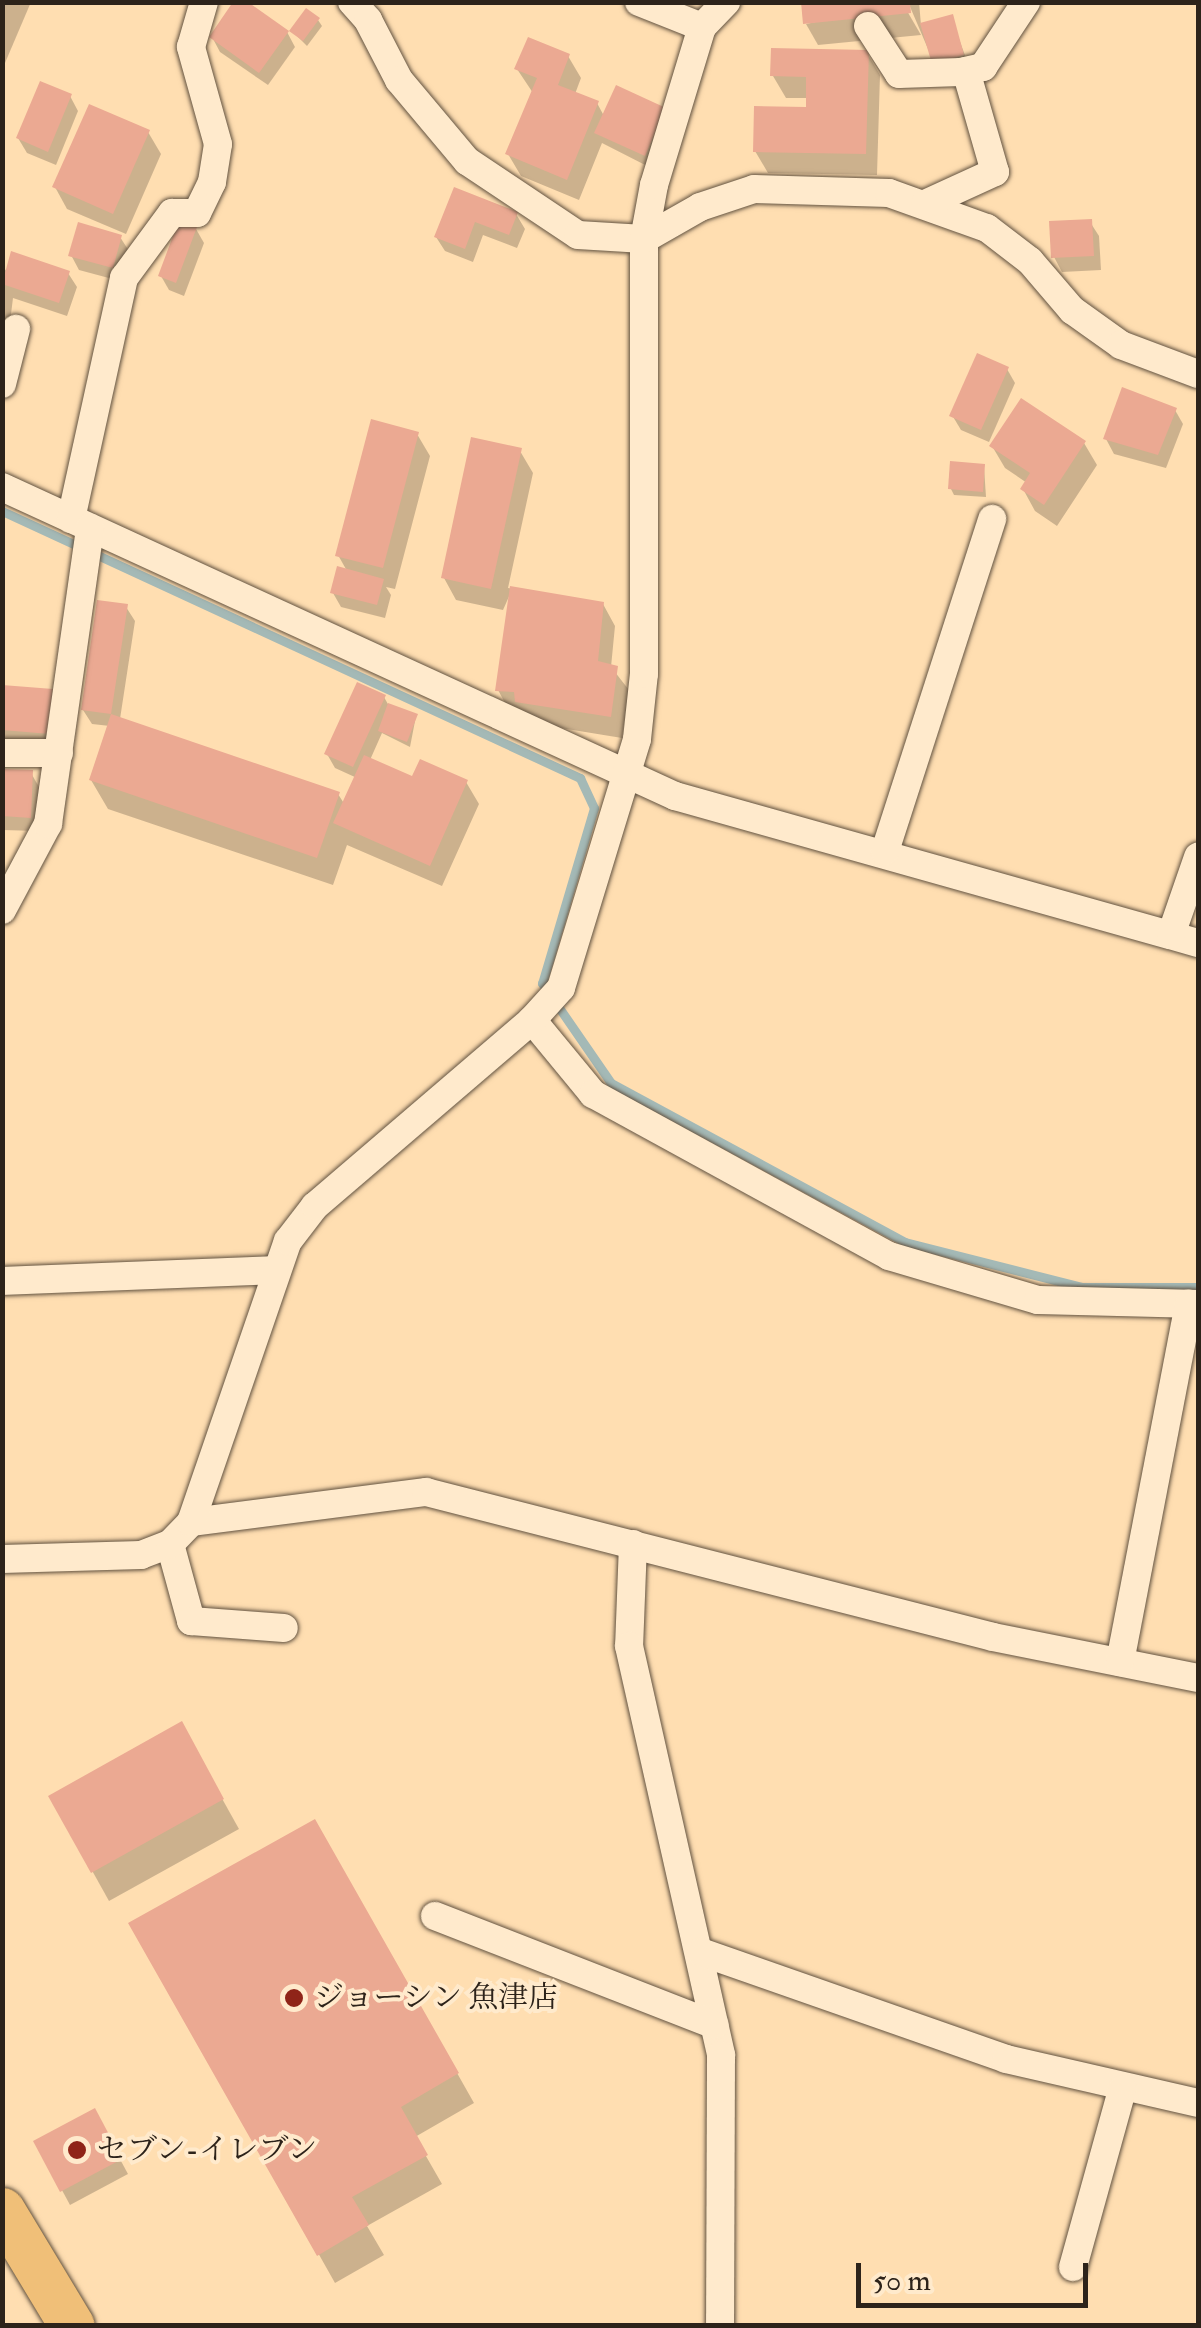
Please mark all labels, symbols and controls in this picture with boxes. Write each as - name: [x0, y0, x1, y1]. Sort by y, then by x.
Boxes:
- place label: ジョーシン 魚津店: [314, 1980, 560, 2016]
- marker: ジョーシン 魚津店: [283, 1987, 305, 2009]
- place label: セブン-イレブン: [97, 2132, 320, 2168]
- marker: セブン-イレブン: [66, 2139, 88, 2161]
- scale bar: [861, 2243, 1094, 2305]
- text: 50 m: [873, 2262, 931, 2299]

